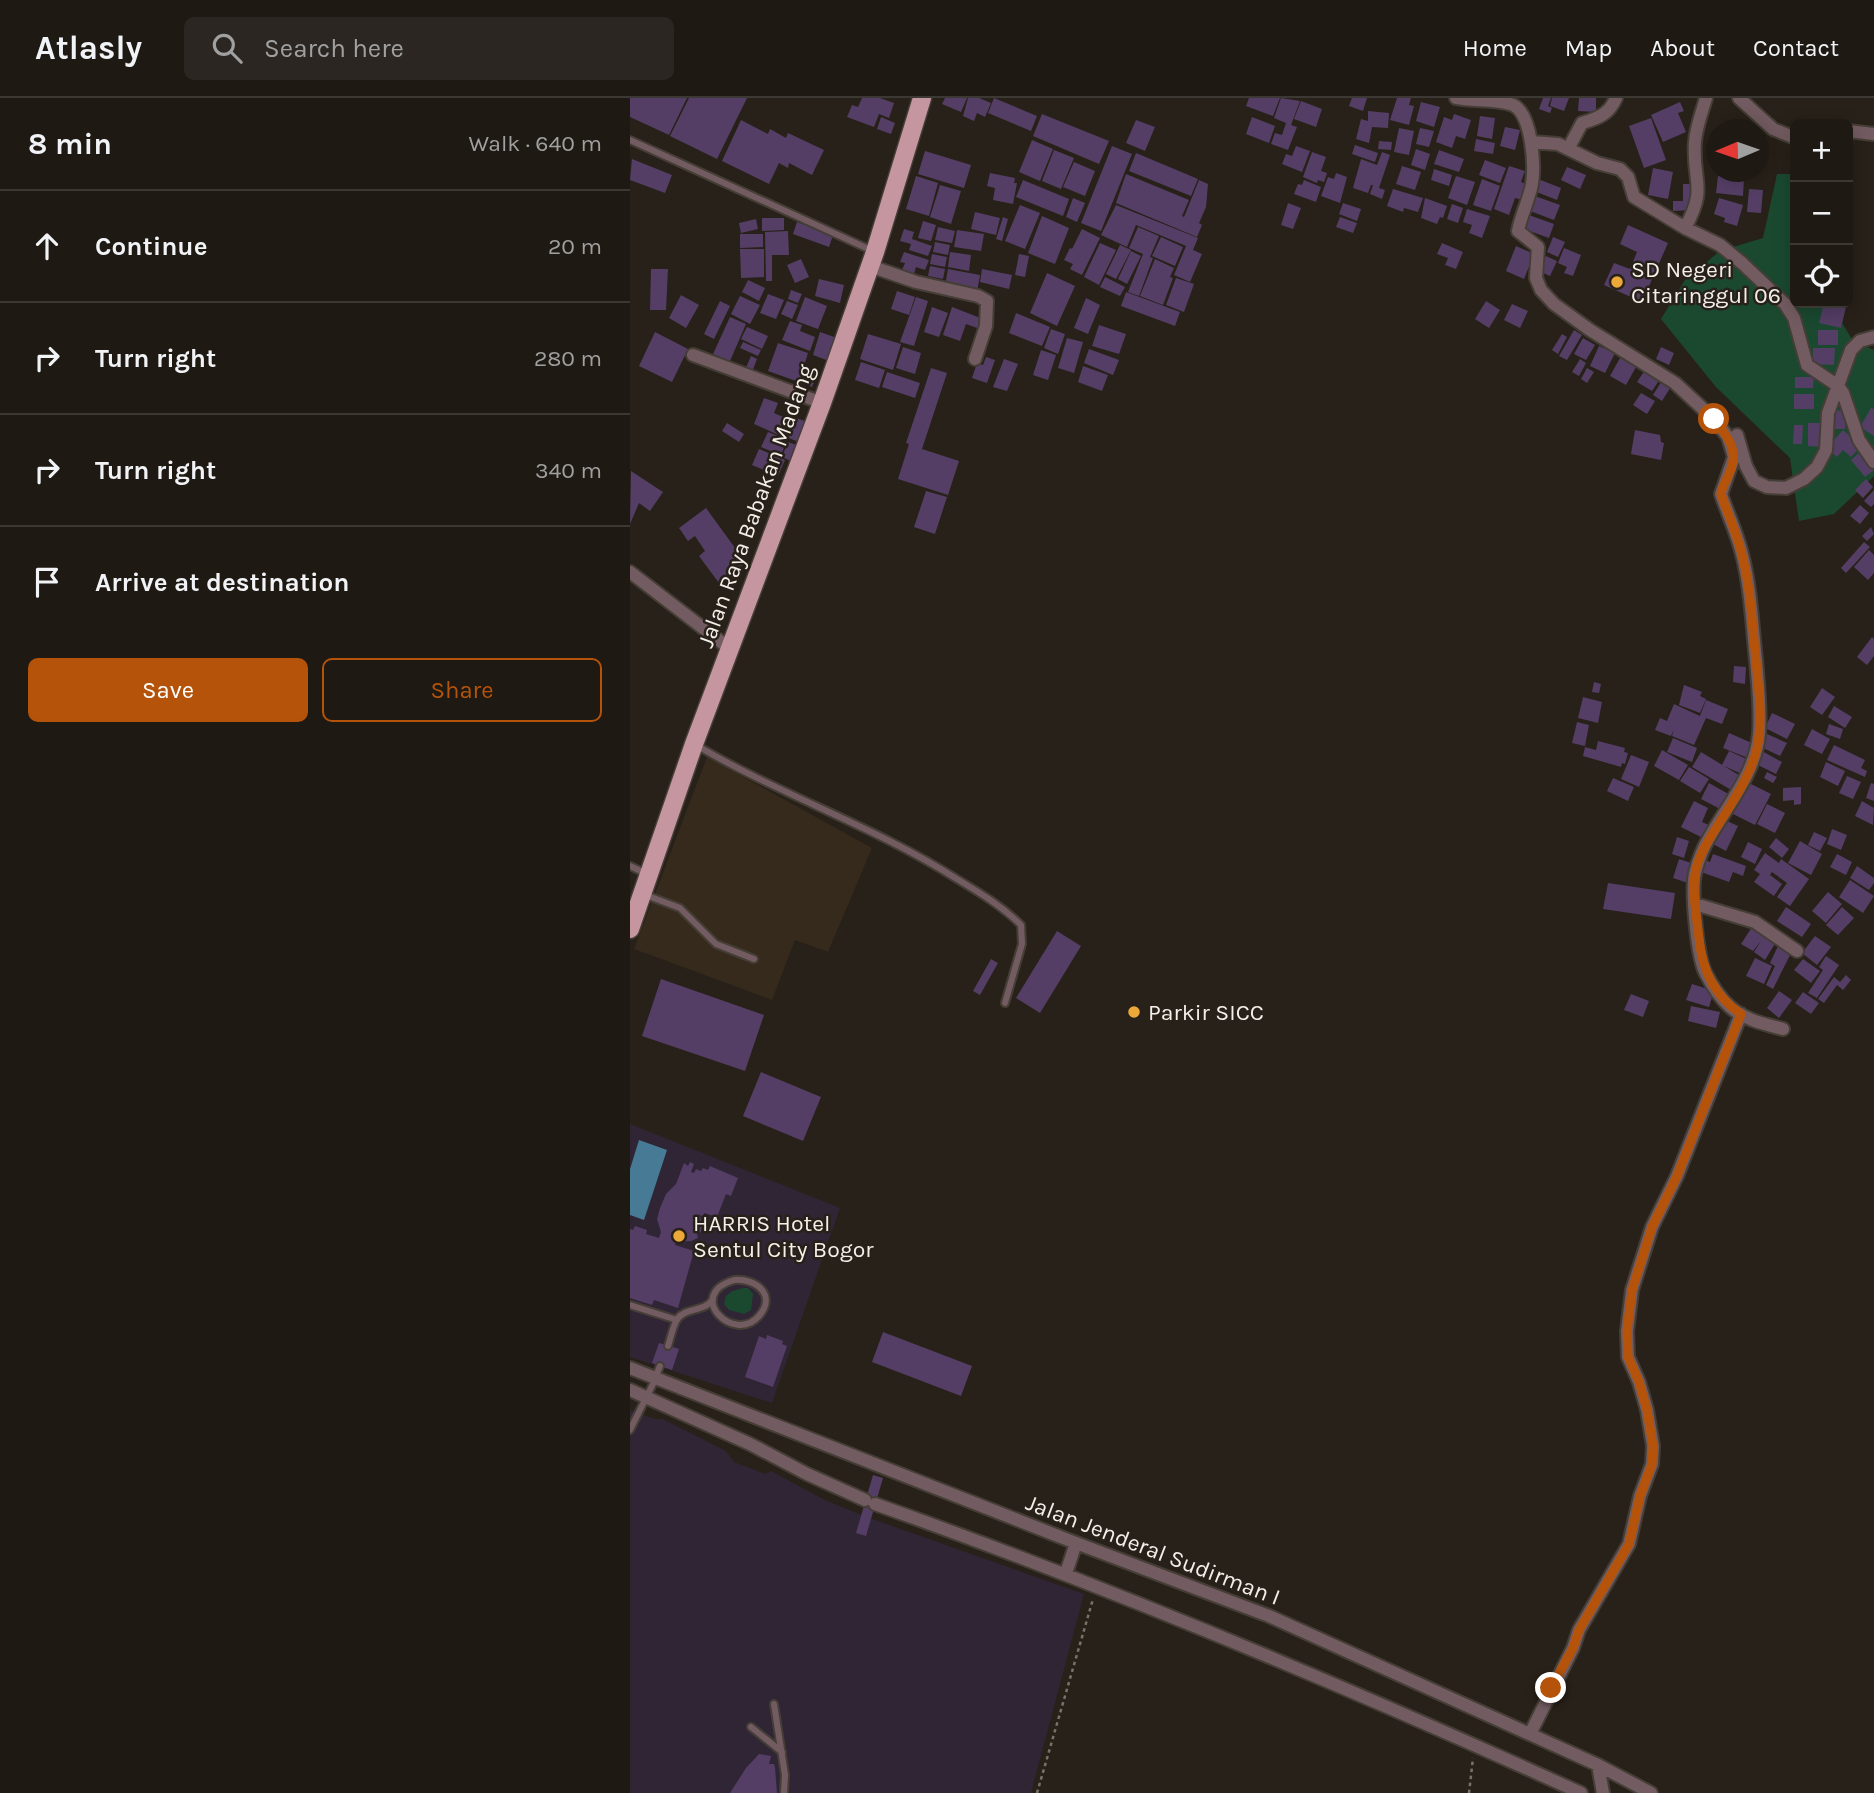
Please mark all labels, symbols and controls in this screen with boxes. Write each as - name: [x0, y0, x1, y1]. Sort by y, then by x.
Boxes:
- search box: [184, 17, 674, 80]
- text: Atlasly: [35, 29, 142, 67]
- icon: search: [208, 29, 246, 67]
- text: Search here: [264, 33, 404, 64]
- text: Home: [1463, 34, 1527, 62]
- text: Map: [1565, 34, 1612, 62]
- text: About: [1650, 34, 1715, 62]
- text: Contact: [1753, 34, 1839, 62]
- north arrow: [1706, 119, 1769, 182]
- map controls: [1790, 119, 1853, 308]
- button: +: [1790, 119, 1853, 182]
- text: 8 min: [28, 126, 112, 162]
- text: Walk · 640 m: [468, 130, 602, 157]
- button: −: [1790, 182, 1853, 245]
- icon: ahead: [28, 227, 66, 265]
- text: Continue: [95, 231, 207, 262]
- text: 20 m: [548, 233, 602, 260]
- button: locate: [1790, 245, 1853, 308]
- place label: SD Negeri Citaringgul 06: [1631, 256, 1781, 309]
- marker: SD Negeri Citaringgul 06: [1609, 274, 1625, 290]
- icon: right: [28, 339, 66, 377]
- text: Turn right: [95, 343, 216, 374]
- text: 280 m: [534, 345, 602, 372]
- street label: Jalan Raya Babakan Madang: [692, 361, 820, 651]
- route start: [1698, 403, 1729, 434]
- icon: right: [28, 451, 66, 489]
- text: Turn right: [95, 455, 216, 486]
- text: 340 m: [535, 457, 602, 484]
- icon: arrive: [28, 563, 66, 601]
- text: Arrive at destination: [95, 567, 349, 598]
- button: Save: [28, 658, 308, 722]
- button: Share: [322, 658, 602, 722]
- place label: Parkir SICC: [1148, 999, 1264, 1026]
- marker: Parkir SICC: [1126, 1004, 1142, 1020]
- place label: HARRIS Hotel Sentul City Bogor: [693, 1210, 874, 1263]
- marker: HARRIS Hotel Sentul City Bogor: [671, 1228, 687, 1244]
- street label: Jalan Jenderal Sudirman I: [1022, 1489, 1284, 1611]
- route end: [1535, 1672, 1566, 1703]

